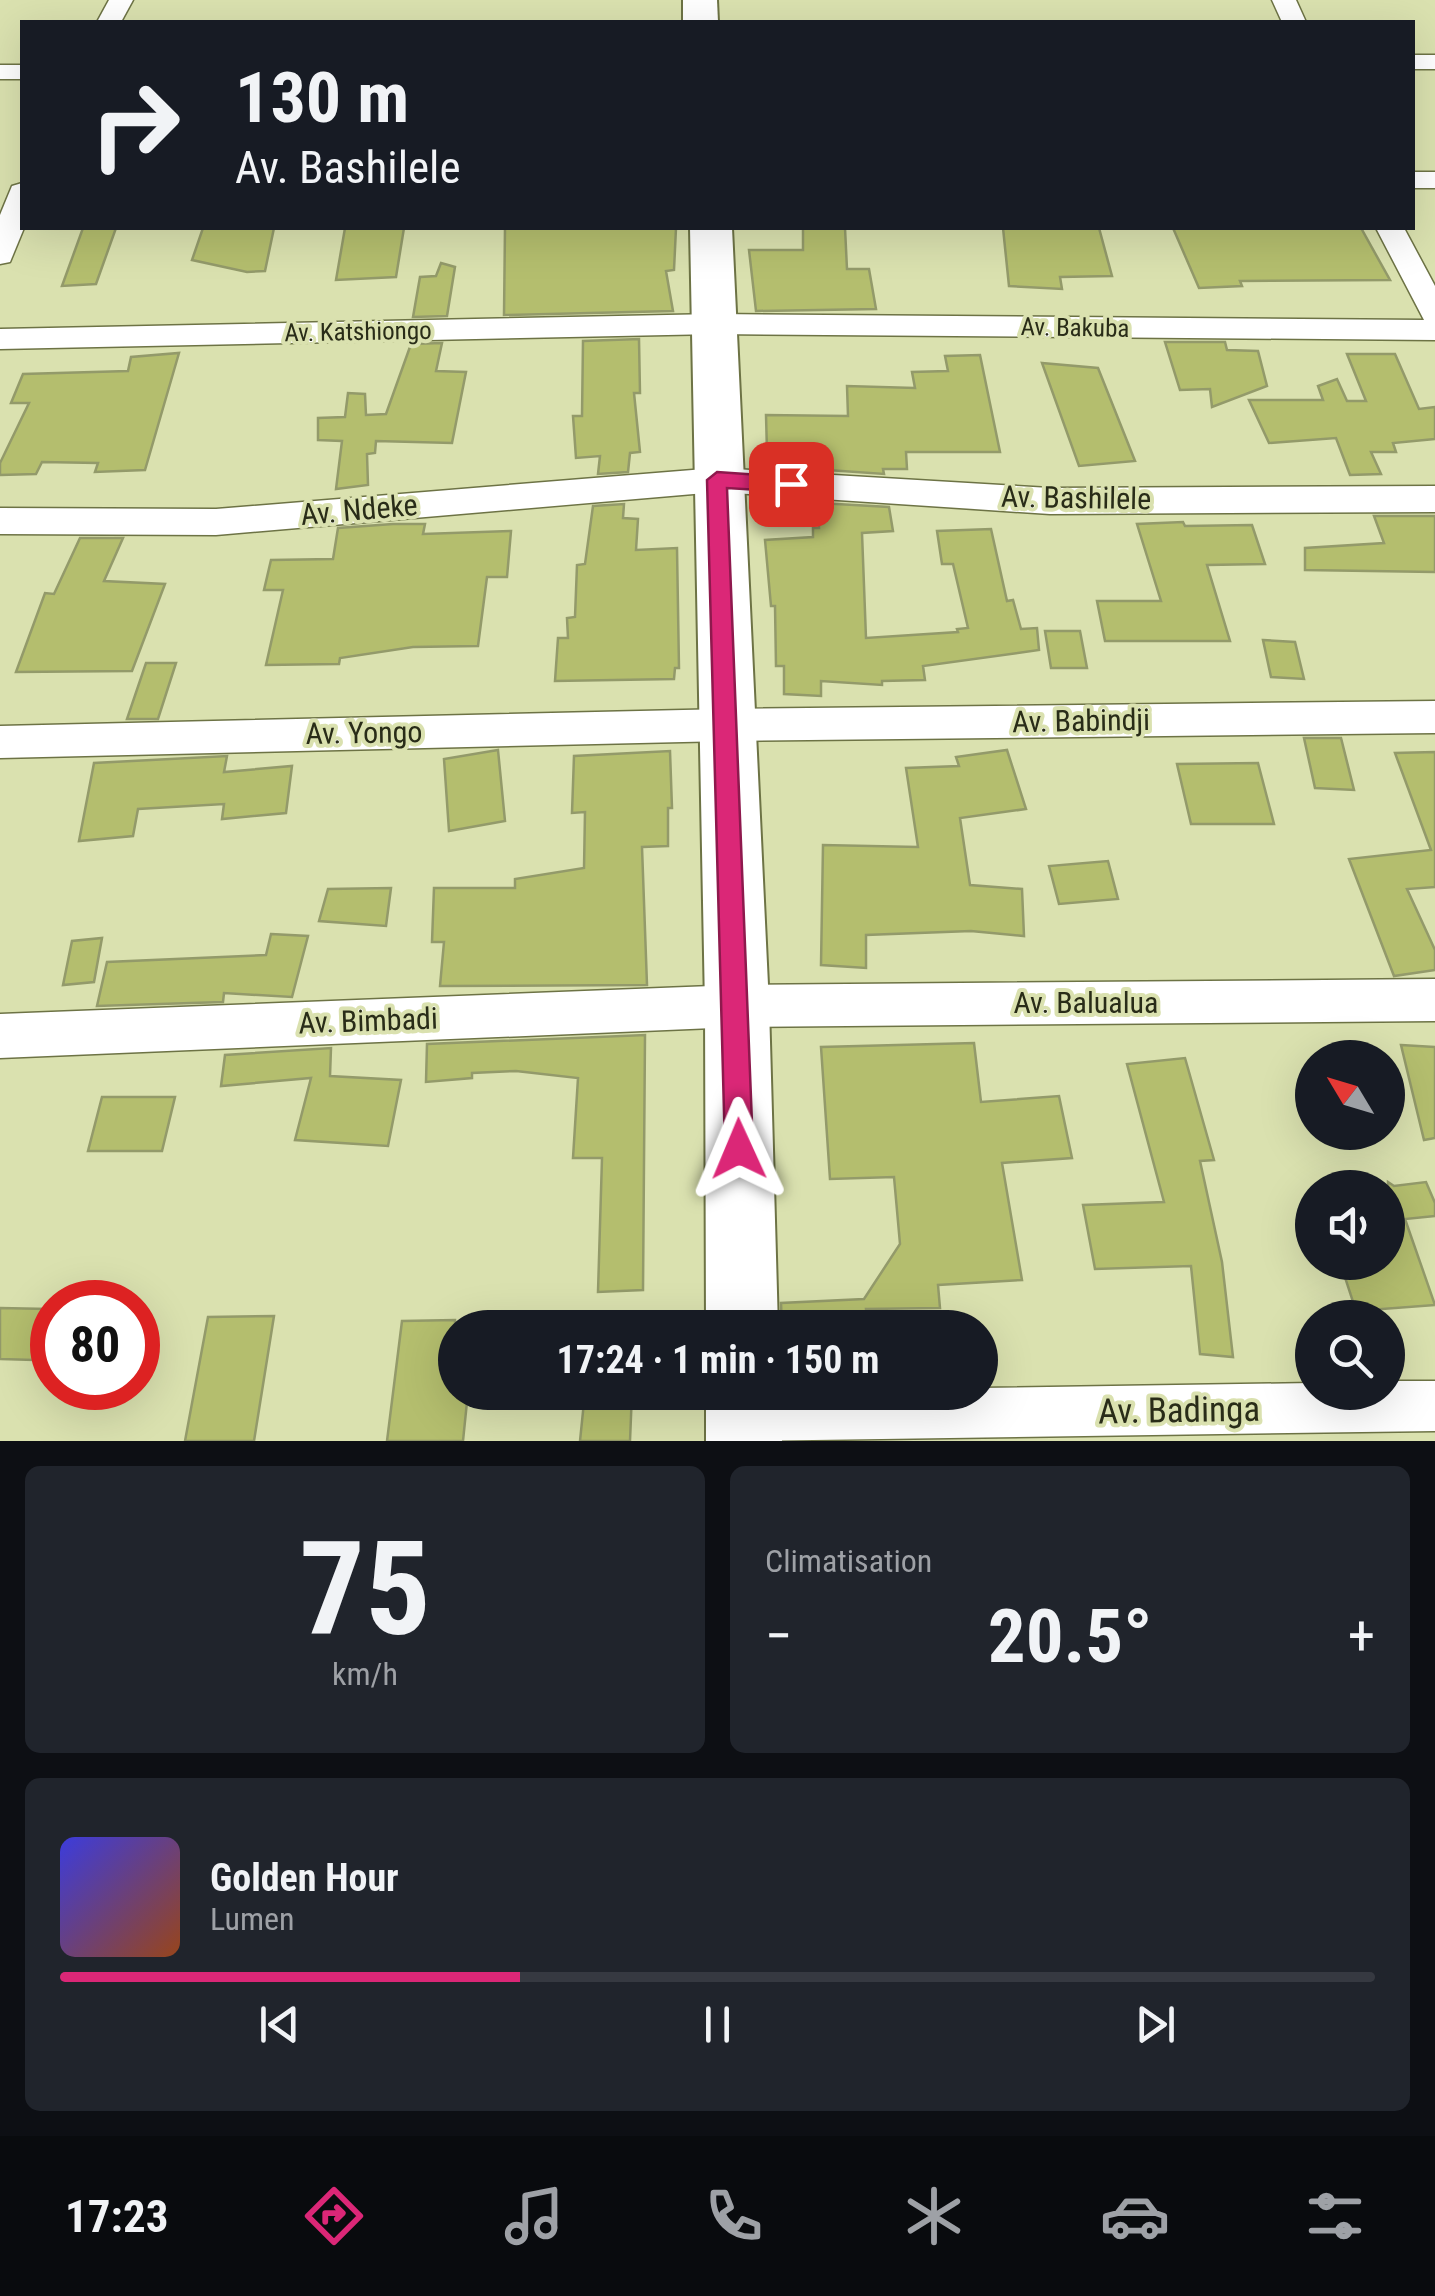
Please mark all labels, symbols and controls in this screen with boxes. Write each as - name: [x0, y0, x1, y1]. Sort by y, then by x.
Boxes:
- text: 130 m: [235, 57, 409, 139]
- icon: right: [70, 60, 200, 190]
- text: Av. Bashilele: [235, 141, 460, 194]
- street label: Av. Bakuba: [1020, 312, 1130, 343]
- street label: Av. Katshiongo: [284, 316, 432, 347]
- pin: [749, 442, 834, 527]
- icon: arrive: [764, 457, 819, 512]
- street label: Av. Bashilele: [1001, 479, 1151, 516]
- street label: Av. Ndeke: [299, 487, 419, 532]
- street label: Av. Babindji: [1012, 702, 1150, 739]
- street label: Av. Yongo: [305, 714, 423, 751]
- street label: Av. Balualua: [1014, 985, 1158, 1020]
- street label: Av. Bimbadi: [298, 1001, 438, 1040]
- north arrow: [1295, 1040, 1405, 1150]
- map controls: [1295, 1040, 1405, 1410]
- position arrow: [687, 1097, 791, 1201]
- button: sound: [1295, 1170, 1405, 1280]
- speed limit sign: 80: [30, 1280, 160, 1410]
- button: search: [1295, 1300, 1405, 1410]
- text: 17:24 · 1 min · 150 m: [557, 1338, 879, 1382]
- street label: Av. Badinga: [1098, 1389, 1260, 1432]
- text: 75: [299, 1513, 431, 1666]
- text: Climatisation: [765, 1542, 932, 1580]
- text: 20.5°: [988, 1592, 1152, 1680]
- text: −: [765, 1604, 793, 1668]
- text: +: [1348, 1604, 1375, 1668]
- text: km/h: [332, 1655, 398, 1693]
- text: Golden Hour: [210, 1856, 399, 1900]
- text: Lumen: [210, 1900, 295, 1938]
- icon: previous: [252, 1997, 307, 2052]
- icon: pause: [690, 1997, 745, 2052]
- icon: next: [1128, 1997, 1183, 2052]
- icon: directions: [299, 2181, 369, 2251]
- icon: music: [499, 2181, 569, 2251]
- icon: phone: [699, 2181, 769, 2251]
- icon: climate: [899, 2181, 969, 2251]
- icon: car: [1100, 2181, 1170, 2251]
- icon: filters: [1300, 2181, 1370, 2251]
- text: 17:23: [65, 2190, 168, 2243]

